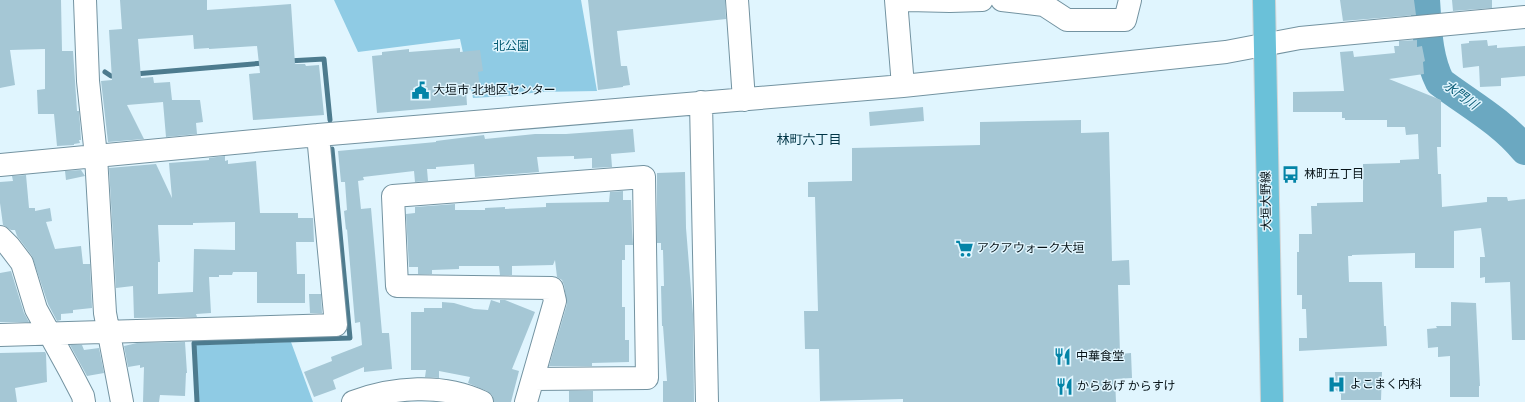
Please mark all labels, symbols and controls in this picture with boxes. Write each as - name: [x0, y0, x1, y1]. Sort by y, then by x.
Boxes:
- park label: 北公園: [493, 39, 529, 55]
- water label: 水門川: [1440, 78, 1482, 115]
- public building icon: 大垣市 北地区センター: [410, 81, 430, 101]
- place label: 大垣市 北地区センター: [433, 83, 556, 99]
- district label: 林町六丁目: [776, 133, 842, 149]
- bus stop icon: 林町五丁目: [1281, 165, 1301, 185]
- place label: 林町五丁目: [1304, 167, 1364, 183]
- street label: 大垣大野線: [1258, 171, 1276, 231]
- supermarket icon: アクアウォーク大垣: [954, 239, 974, 259]
- place label: アクアウォーク大垣: [977, 241, 1084, 257]
- restaurant icon: 中華食堂: [1053, 347, 1073, 367]
- place label: 中華食堂: [1076, 349, 1124, 365]
- hospital icon: よこまく内科: [1327, 375, 1347, 395]
- restaurant icon: からあげ からすけ: [1054, 377, 1074, 397]
- place label: よこまく内科: [1350, 377, 1422, 393]
- place label: からあげ からすけ: [1077, 379, 1176, 395]

